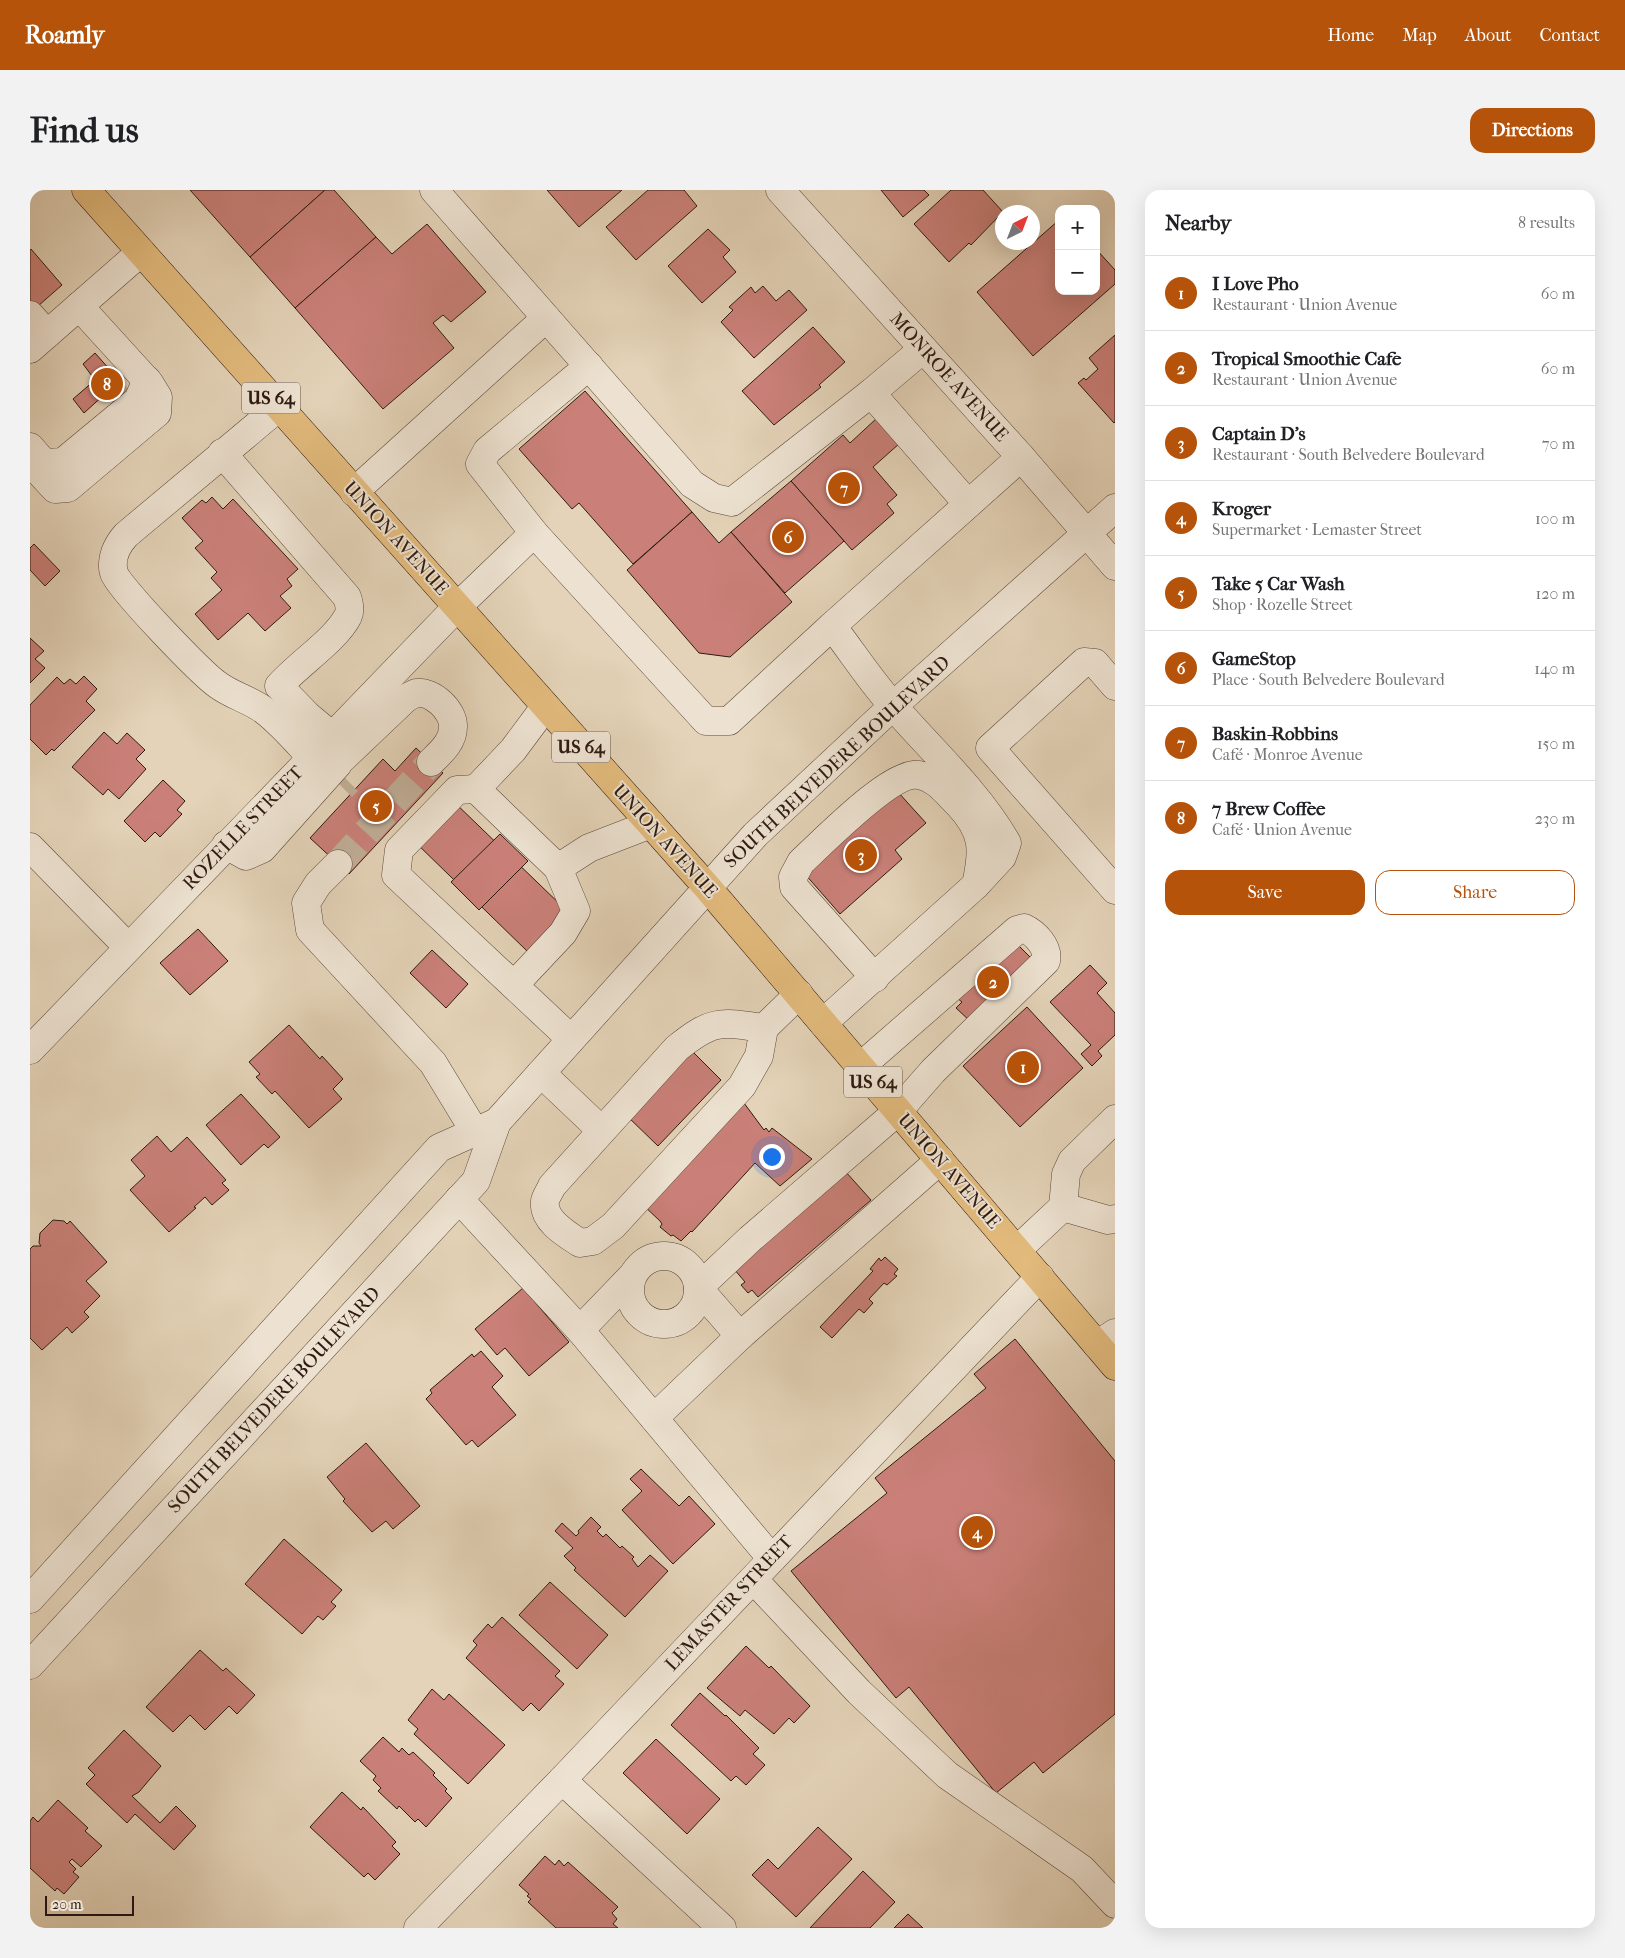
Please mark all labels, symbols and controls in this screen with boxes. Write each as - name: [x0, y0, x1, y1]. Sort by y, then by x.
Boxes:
- text: Roamly: [25, 21, 104, 49]
- text: Home: [1327, 25, 1374, 46]
- text: Map: [1402, 25, 1437, 46]
- text: About: [1465, 25, 1511, 46]
- text: Contact: [1539, 25, 1600, 46]
- button: Directions: [1470, 108, 1595, 153]
- text: Find us: [30, 110, 139, 151]
- north arrow: [995, 205, 1040, 250]
- map controls: [1055, 205, 1100, 295]
- button: +: [1055, 205, 1100, 250]
- text: Nearby: [1165, 211, 1231, 235]
- text: 8 results: [1518, 213, 1575, 232]
- button: −: [1055, 250, 1100, 295]
- text: I Love Pho: [1212, 273, 1299, 295]
- text: 1: [1178, 284, 1184, 303]
- text: 60 m: [1541, 284, 1575, 303]
- text: Restaurant · Union Avenue: [1212, 295, 1397, 314]
- street label: MONROE AVENUE: [885, 308, 1013, 446]
- text: Tropical Smoothie Cafe: [1212, 348, 1401, 370]
- text: 2: [1177, 359, 1185, 378]
- text: 60 m: [1541, 359, 1575, 378]
- pin: 8: [91, 365, 123, 403]
- text: Restaurant · Union Avenue: [1212, 370, 1397, 389]
- road number: US 64: [242, 382, 300, 414]
- text: Captain D's: [1212, 423, 1306, 445]
- text: 3: [1178, 434, 1184, 453]
- text: 70 m: [1542, 434, 1575, 453]
- text: Restaurant · South Belvedere Boulevard: [1212, 445, 1485, 464]
- pin: 7: [828, 469, 860, 507]
- street label: UNION AVENUE: [339, 477, 453, 600]
- text: Kroger: [1212, 498, 1271, 520]
- text: 4: [1176, 509, 1186, 528]
- text: 100 m: [1535, 509, 1575, 528]
- pin: 6: [772, 518, 804, 556]
- text: Supermarket · Lemaster Street: [1212, 520, 1422, 539]
- text: Take 5 Car Wash: [1212, 573, 1345, 595]
- text: 5: [1178, 584, 1184, 603]
- text: 120 m: [1536, 584, 1575, 603]
- text: Shop · Rozelle Street: [1212, 595, 1353, 614]
- text: GameStop: [1212, 648, 1296, 670]
- street label: SOUTH BELVEDERE BOULEVARD: [719, 651, 955, 873]
- text: 6: [1177, 659, 1185, 678]
- text: 140 m: [1534, 659, 1575, 678]
- text: Place · South Belvedere Boulevard: [1212, 670, 1445, 689]
- text: Baskin-Robbins: [1212, 723, 1338, 745]
- road number: US 64: [552, 732, 610, 762]
- text: 7: [1177, 734, 1185, 753]
- text: 150 m: [1537, 734, 1575, 753]
- text: Café · Monroe Avenue: [1212, 745, 1363, 764]
- street label: ROZELLE STREET: [178, 761, 308, 894]
- street label: UNION AVENUE: [608, 780, 722, 903]
- pin: 5: [360, 787, 392, 825]
- text: 7 Brew Coffee: [1212, 798, 1325, 820]
- text: 8: [1177, 809, 1185, 828]
- text: 230 m: [1535, 809, 1575, 828]
- text: Café · Union Avenue: [1212, 820, 1352, 839]
- pin: 3: [845, 836, 877, 874]
- button: Save: [1165, 870, 1365, 915]
- button: Share: [1375, 870, 1575, 915]
- pin: 2: [977, 963, 1009, 1001]
- pin: 1: [1007, 1048, 1039, 1086]
- road number: US 64: [844, 1066, 902, 1098]
- street label: UNION AVENUE: [893, 1109, 1005, 1233]
- your location: [759, 1144, 785, 1170]
- street label: SOUTH BELVEDERE BOULEVARD: [163, 1282, 385, 1518]
- pin: 4: [961, 1513, 993, 1551]
- street label: LEMASTER STREET: [661, 1531, 798, 1675]
- scale bar: [45, 1893, 134, 1916]
- text: 20 m: [52, 1896, 82, 1913]

